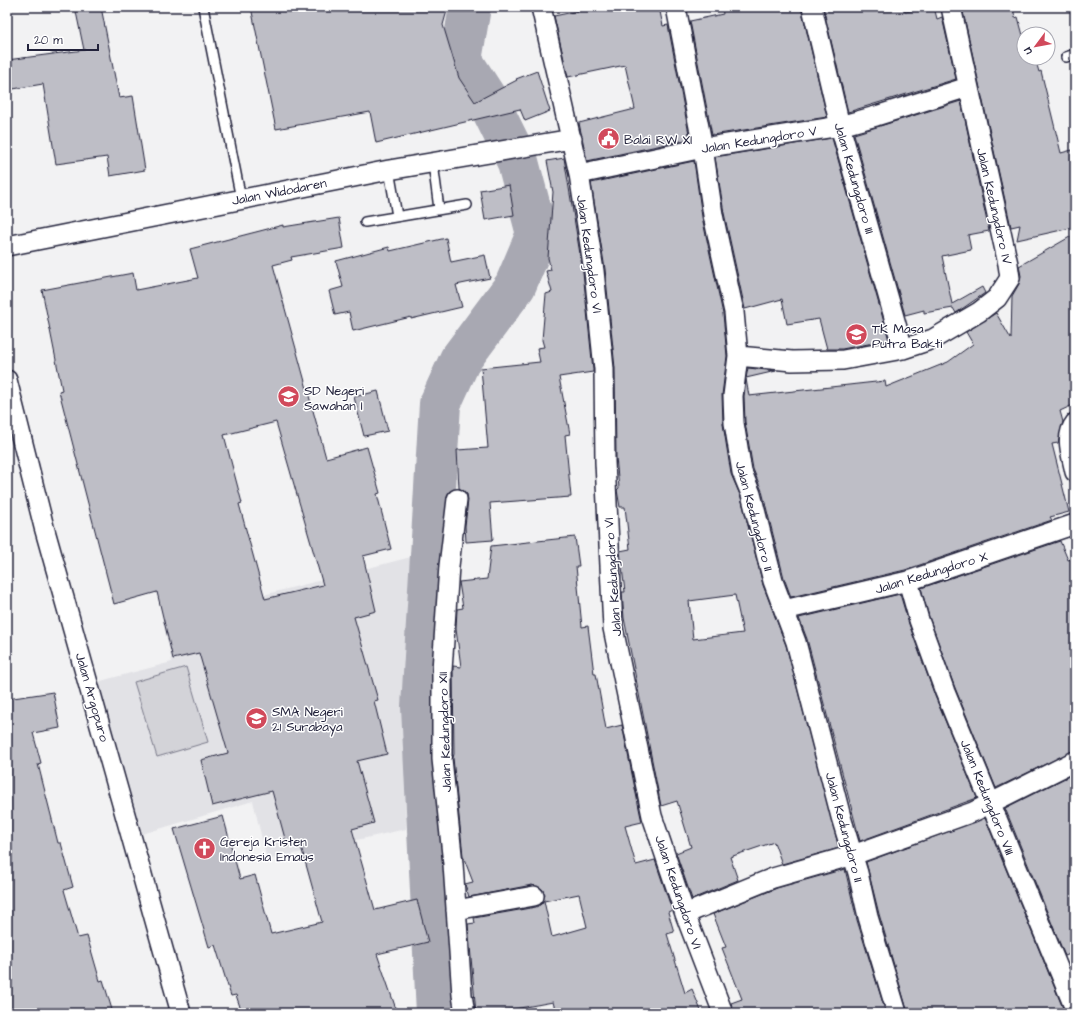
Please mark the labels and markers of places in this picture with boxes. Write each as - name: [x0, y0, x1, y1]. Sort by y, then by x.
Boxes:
- public building icon: Balai RW XI: [595, 126, 621, 152]
- place label: Balai RW XI: [624, 131, 692, 149]
- place label: TK Masa Putra Bakti: [872, 320, 942, 353]
- school or university icon: TK Masa Putra Bakti: [843, 322, 869, 348]
- place label: SD Negeri Sawahan I: [304, 382, 364, 415]
- school or university icon: SD Negeri Sawahan I: [276, 384, 302, 410]
- place label: SMA Negeri 21 Surabaya: [272, 703, 343, 737]
- school or university icon: SMA Negeri 21 Surabaya: [243, 705, 269, 731]
- place label: Gereja Kristen Indonesia Emaus: [220, 833, 314, 866]
- church icon: Gereja Kristen Indonesia Emaus: [192, 835, 218, 861]

